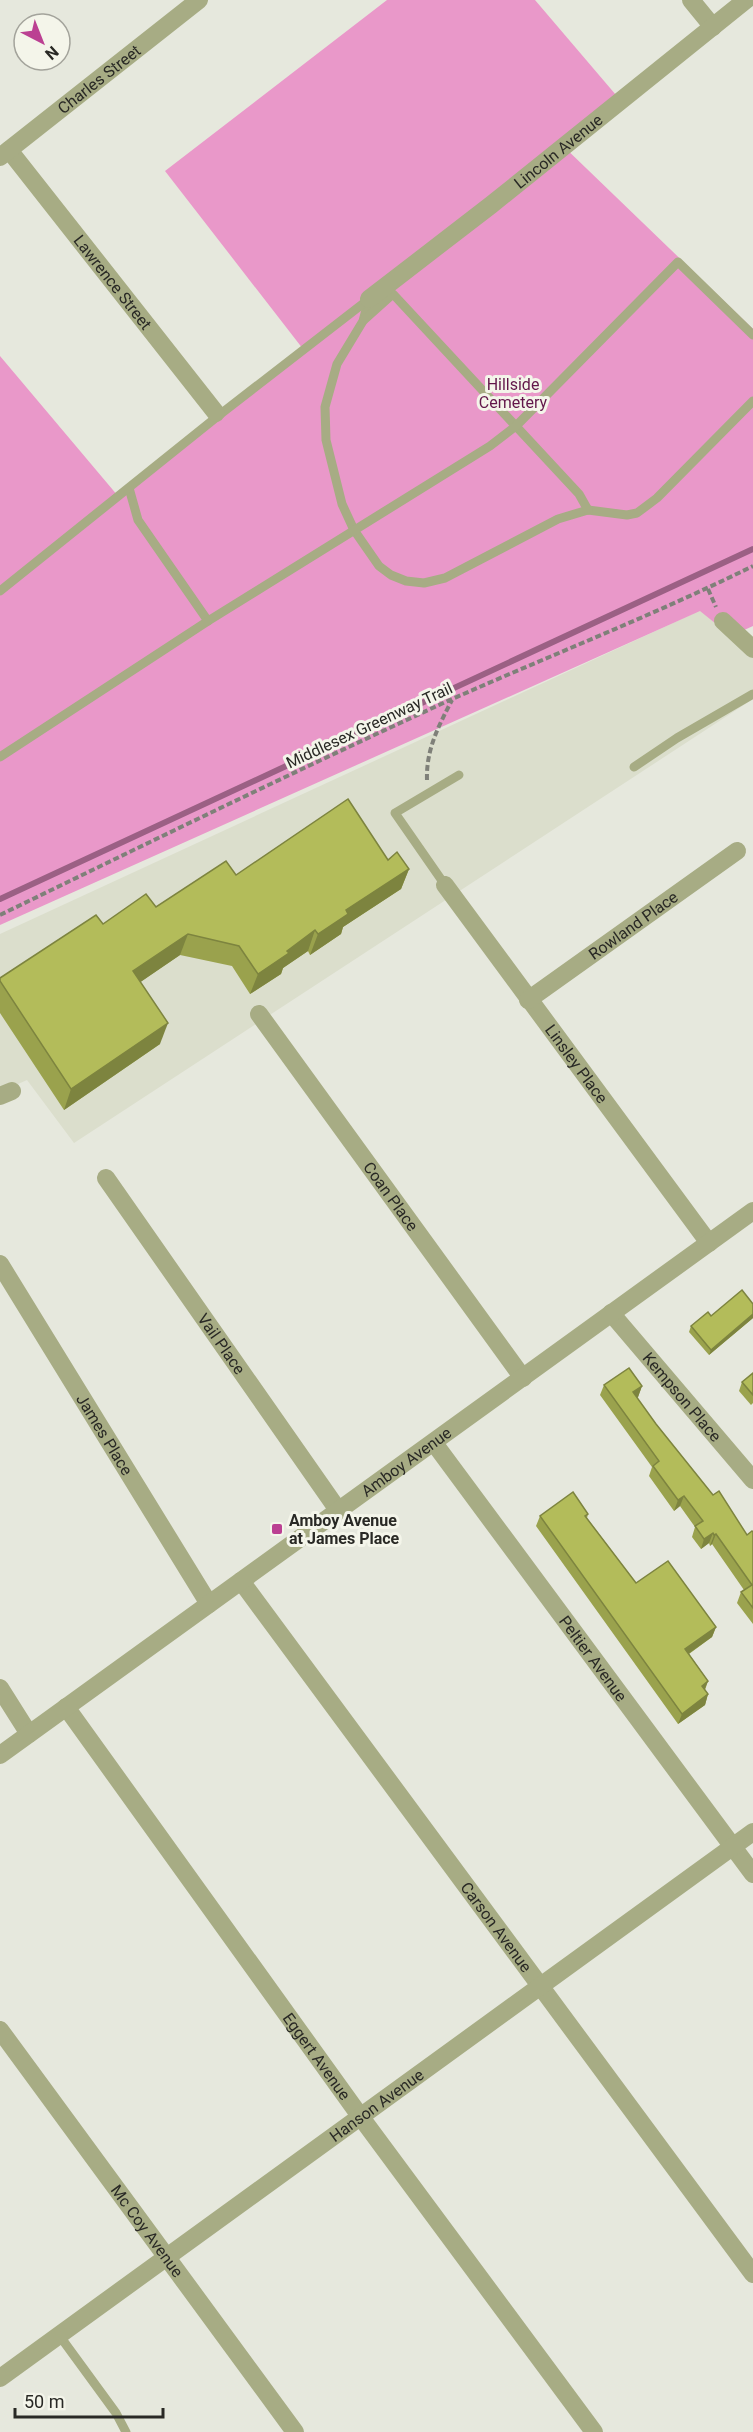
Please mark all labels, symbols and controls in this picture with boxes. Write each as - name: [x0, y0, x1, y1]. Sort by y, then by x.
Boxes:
- north arrow: [12, 12, 72, 72]
- street label: Charles Street: [54, 41, 144, 118]
- text: N: [41, 42, 62, 64]
- street label: Lincoln Avenue: [510, 110, 606, 193]
- street label: Lawrence Street: [69, 231, 156, 333]
- park label: Hillside Cemetery: [479, 375, 548, 412]
- street label: Middlesex Greenway Trail: [283, 679, 455, 772]
- street label: Rowland Place: [585, 887, 682, 964]
- street label: Linsley Place: [541, 1021, 612, 1107]
- street label: Coan Place: [359, 1158, 422, 1235]
- street label: Vail Place: [194, 1310, 249, 1378]
- street label: Kempson Place: [639, 1349, 725, 1446]
- street label: James Place: [72, 1391, 136, 1479]
- street label: Amboy Avenue: [358, 1423, 455, 1501]
- place label: Amboy Avenue at James Place: [289, 1511, 400, 1548]
- marker: Amboy Avenue at James Place: [270, 1522, 284, 1536]
- street label: Peltier Avenue: [555, 1612, 631, 1705]
- street label: Carson Avenue: [457, 1878, 536, 1976]
- street label: Eggert Avenue: [279, 2009, 354, 2104]
- street label: Hanson Avenue: [326, 2065, 427, 2146]
- street label: Mc Coy Avenue: [107, 2181, 187, 2281]
- scale bar: [15, 2381, 164, 2419]
- text: 50 m: [24, 2391, 64, 2412]

